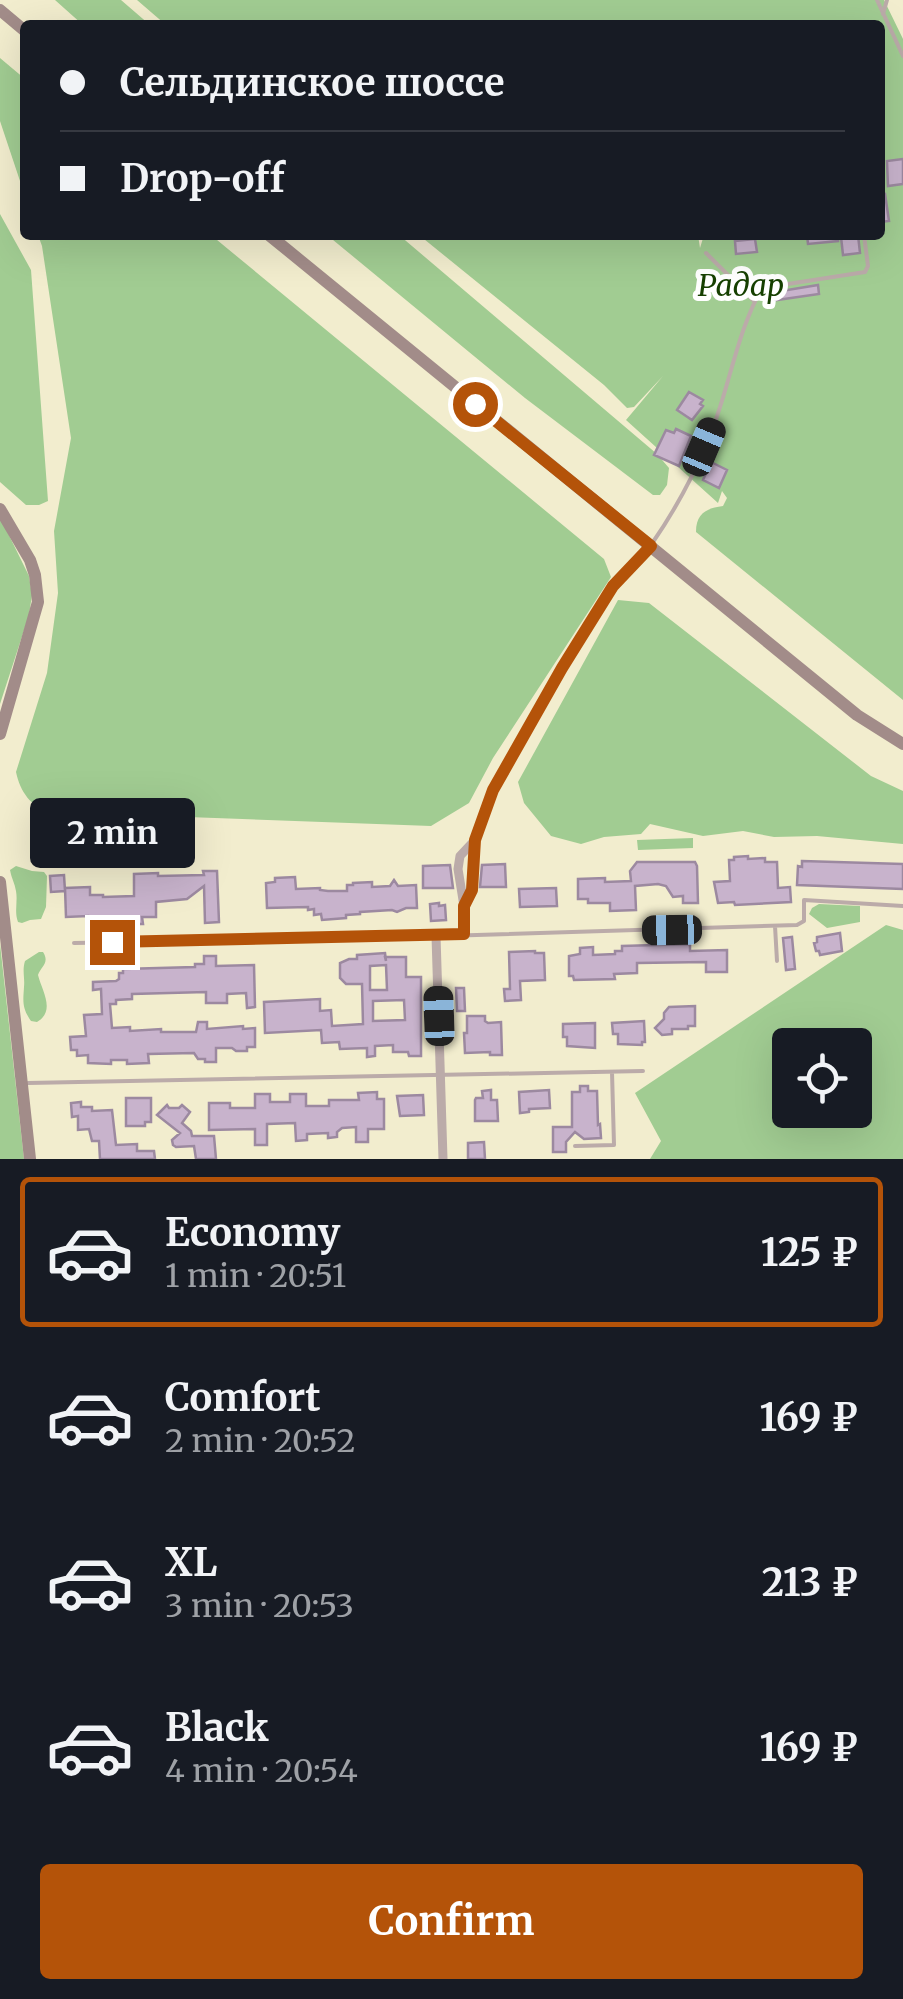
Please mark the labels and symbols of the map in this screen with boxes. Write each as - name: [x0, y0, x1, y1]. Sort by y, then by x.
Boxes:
- park label: Радар: [698, 266, 784, 304]
- route start: [453, 382, 498, 427]
- car: [678, 414, 730, 480]
- callout: 2 min: [29, 797, 194, 867]
- car: [642, 914, 702, 946]
- route end: [90, 920, 135, 965]
- car: [423, 985, 455, 1047]

